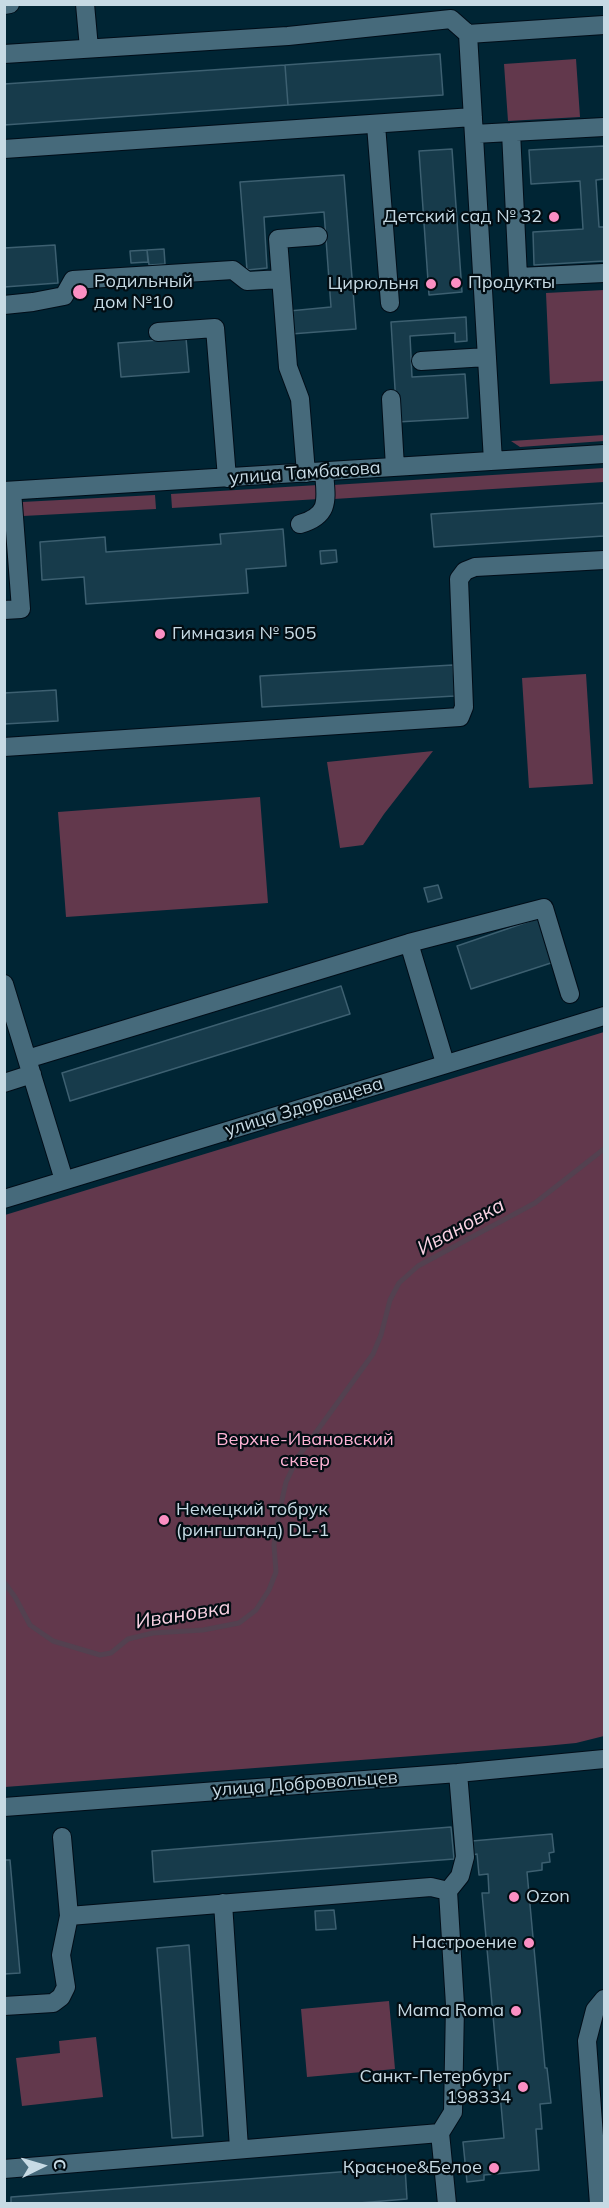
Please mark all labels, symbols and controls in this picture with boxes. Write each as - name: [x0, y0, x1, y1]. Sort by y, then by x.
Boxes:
- place label: Детский сад № 32: [383, 206, 542, 228]
- marker: Детский сад № 32: [547, 210, 561, 224]
- place label: Родильный дом №10: [94, 271, 193, 314]
- place label: Продукты: [468, 272, 555, 294]
- place label: Цирюльня: [328, 273, 419, 295]
- marker: Продукты: [449, 276, 463, 290]
- marker: Цирюльня: [424, 277, 438, 291]
- marker: Родильный дом №10: [71, 283, 89, 301]
- street label: улица Тамбасова: [229, 457, 381, 489]
- place label: Гимназия № 505: [172, 623, 316, 645]
- marker: Гимназия № 505: [153, 627, 167, 641]
- street label: улица Здоровцева: [223, 1073, 385, 1141]
- water label: Ивановка: [413, 1193, 509, 1261]
- park label: Верхне-Ивановский сквер: [216, 1429, 394, 1472]
- place label: Немецкий тобрук (рингштанд) DL-1: [176, 1499, 329, 1541]
- marker: Немецкий тобрук (рингштанд) DL-1: [157, 1513, 171, 1527]
- water label: Ивановка: [134, 1596, 232, 1634]
- street label: улица Добровольцев: [212, 1767, 398, 1801]
- place label: Ozon: [526, 1886, 570, 1908]
- marker: Ozon: [507, 1890, 521, 1904]
- place label: Настроение: [412, 1932, 517, 1954]
- marker: Настроение: [522, 1936, 536, 1950]
- place label: Mama Roma: [397, 2000, 504, 2022]
- marker: Mama Roma: [509, 2004, 523, 2018]
- place label: Санкт-Петербург 198334: [360, 2066, 511, 2108]
- marker: Санкт-Петербург 198334: [516, 2080, 530, 2094]
- north arrow: [12, 2136, 72, 2196]
- place label: Красное&Белое: [343, 2157, 482, 2179]
- text: С: [49, 2158, 70, 2171]
- marker: Красное&Белое: [487, 2161, 501, 2175]

